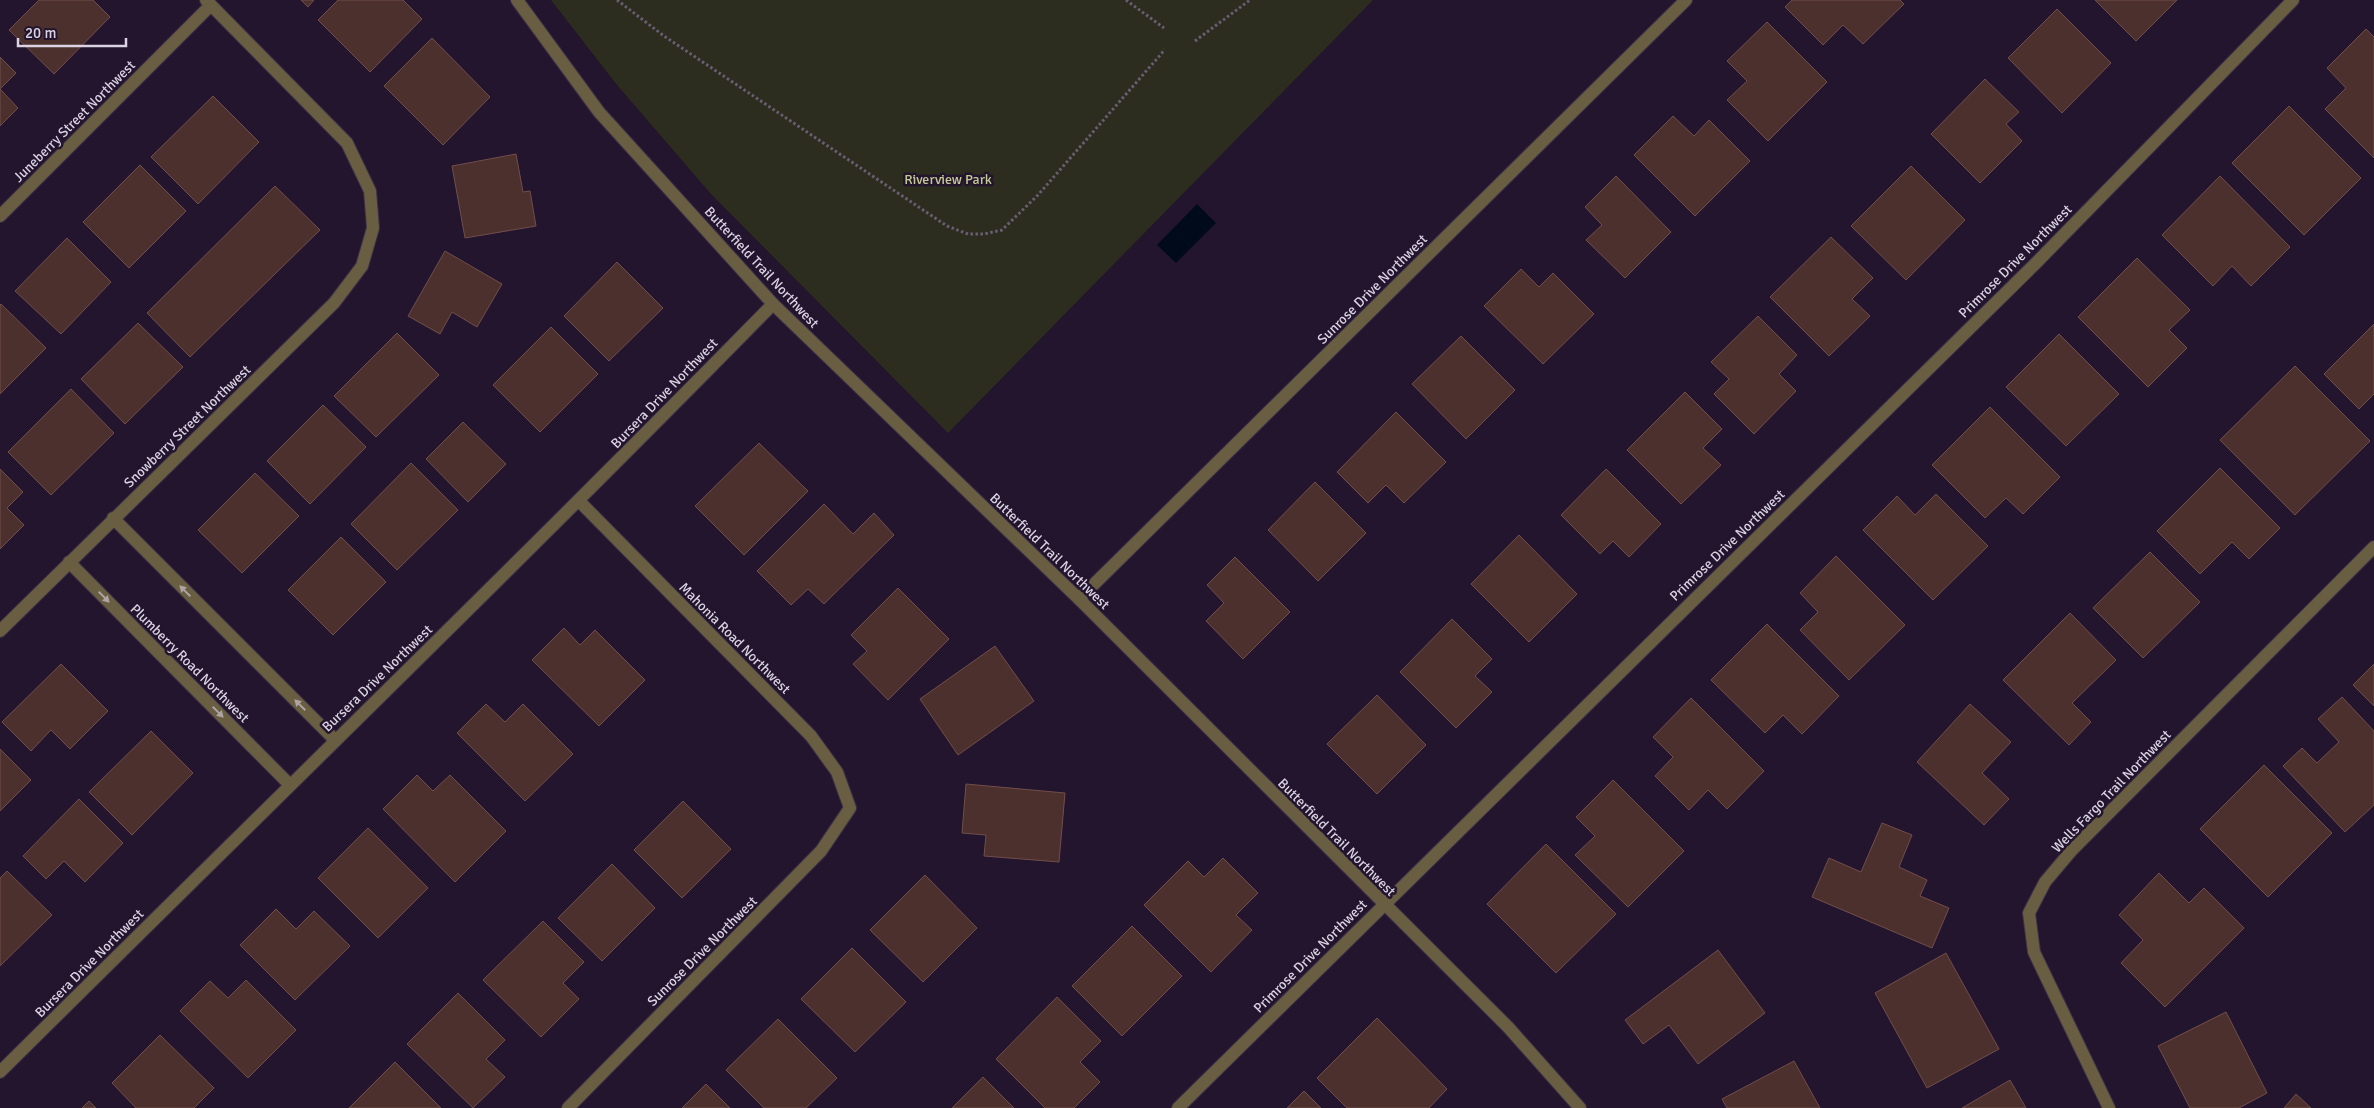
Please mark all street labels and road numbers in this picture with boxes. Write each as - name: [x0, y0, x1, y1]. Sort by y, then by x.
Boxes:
- street label: Juneberry Street Northwest: [10, 57, 139, 186]
- street label: Primrose Drive Northwest: [1955, 201, 2076, 322]
- street label: Butterfield Trail Northwest: [701, 203, 822, 332]
- street label: Sunrose Drive Northwest: [1314, 231, 1431, 348]
- street label: Bursera Drive Northwest: [607, 335, 721, 452]
- street label: Snowberry Street Northwest: [121, 361, 254, 491]
- street label: Primrose Drive Northwest: [1666, 486, 1788, 605]
- street label: Butterfield Trail Northwest: [986, 490, 1113, 613]
- street label: Mahonia Road Northwest: [675, 579, 794, 698]
- street label: Plumberry Road Northwest: [127, 600, 253, 726]
- street label: Bursera Drive Northwest: [319, 621, 436, 735]
- street label: Wells Fargo Trail Northwest: [2048, 726, 2175, 856]
- street label: Butterfield Trail Northwest: [1274, 775, 1399, 900]
- street label: Sunrose Drive Northwest: [644, 893, 761, 1010]
- street label: Primrose Drive Northwest: [1250, 896, 1371, 1017]
- street label: Bursera Drive Northwest: [32, 905, 147, 1021]

